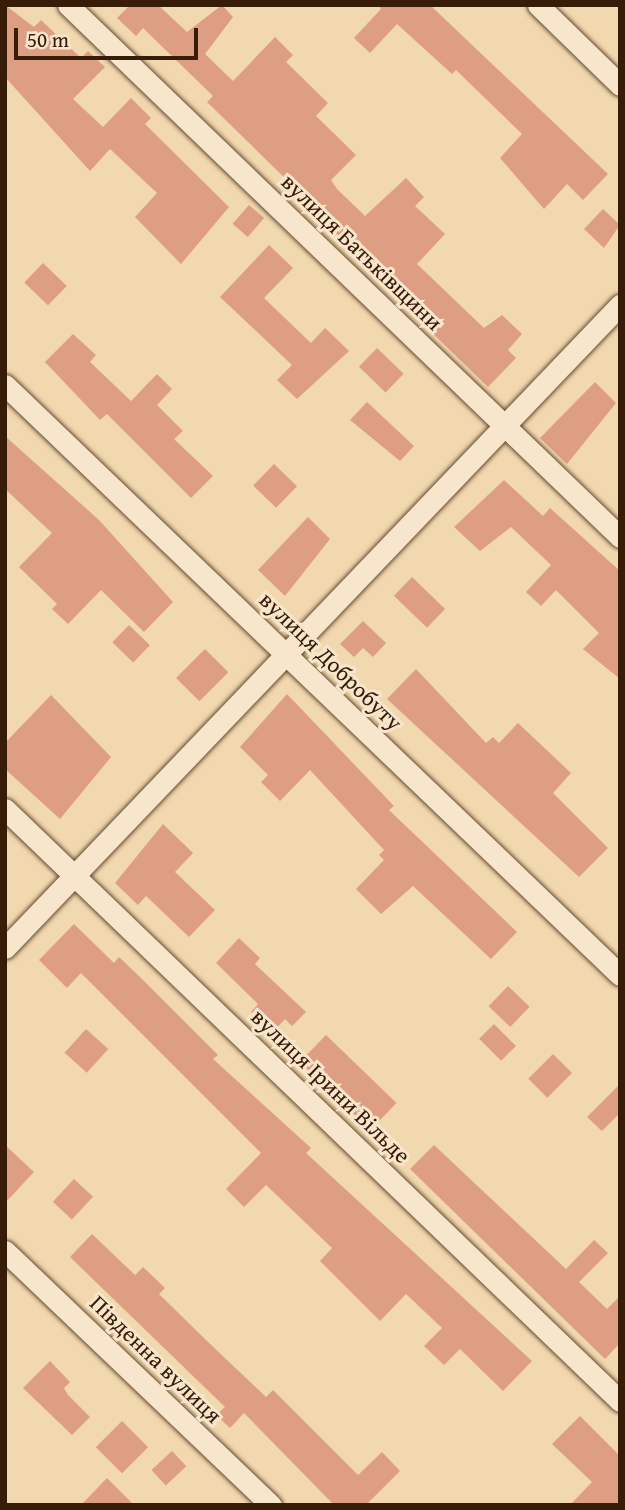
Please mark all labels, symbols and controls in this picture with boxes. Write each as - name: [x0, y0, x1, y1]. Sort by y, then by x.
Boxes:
- scale bar: [18, 14, 201, 58]
- text: 50 m: [27, 24, 69, 55]
- street label: вулиця Батьківщини: [276, 168, 448, 336]
- street label: вулиця Добробуту: [254, 586, 408, 736]
- street label: вулиця Ірини Вільде: [246, 1003, 416, 1169]
- street label: Південна вулиця: [84, 1289, 228, 1429]

